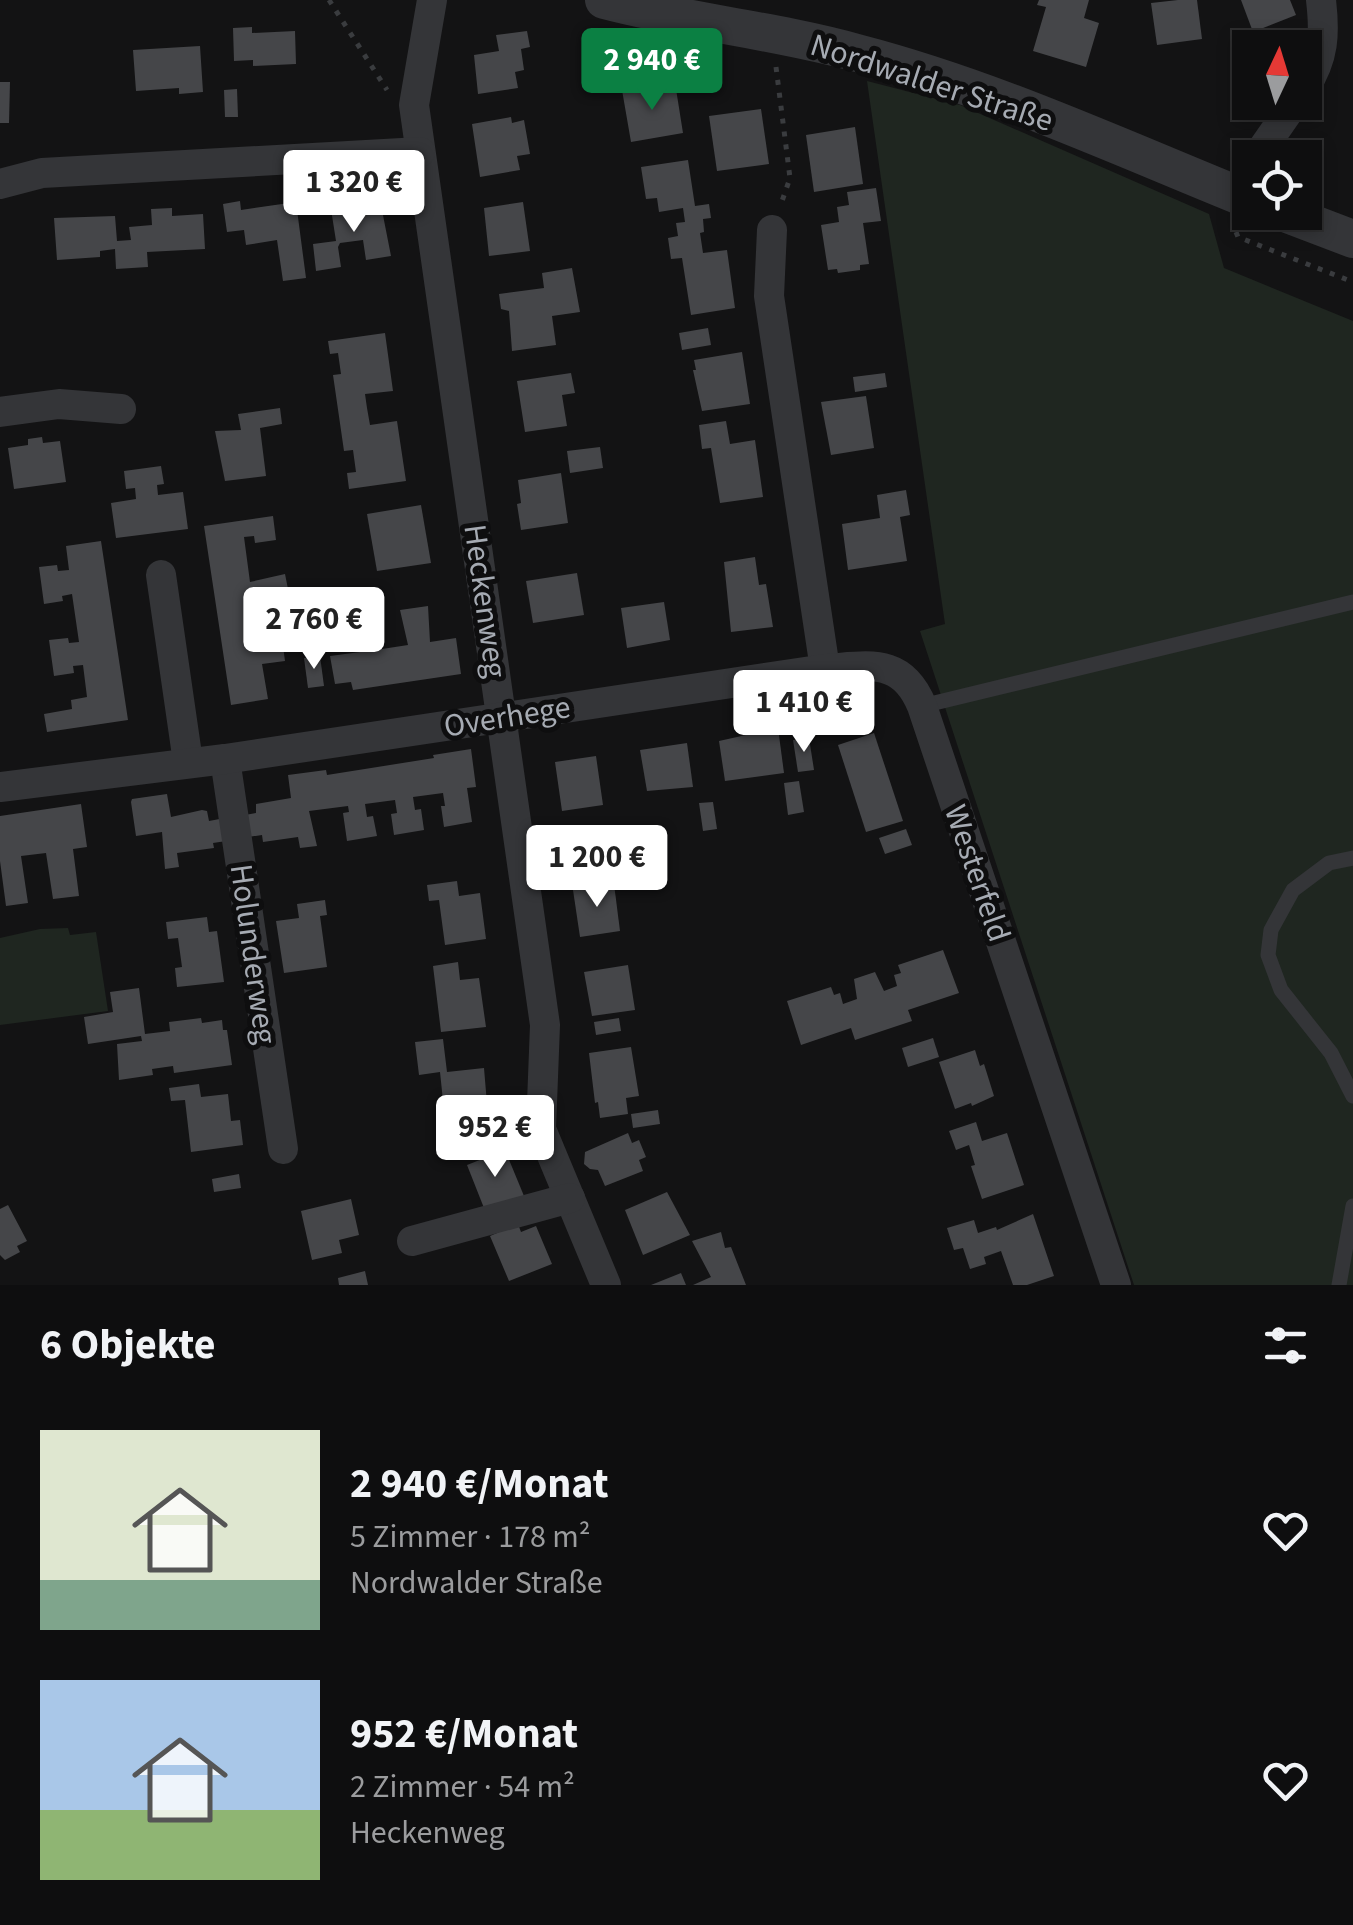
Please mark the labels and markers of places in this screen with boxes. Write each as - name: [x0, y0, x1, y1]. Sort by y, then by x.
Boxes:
- pin: 2 940 €: [560, 28, 744, 113]
- pin: 1 320 €: [262, 150, 446, 235]
- pin: 2 760 €: [222, 587, 406, 672]
- pin: 1 410 €: [712, 670, 896, 755]
- pin: 1 200 €: [505, 825, 689, 910]
- pin: 952 €: [425, 1095, 565, 1180]

